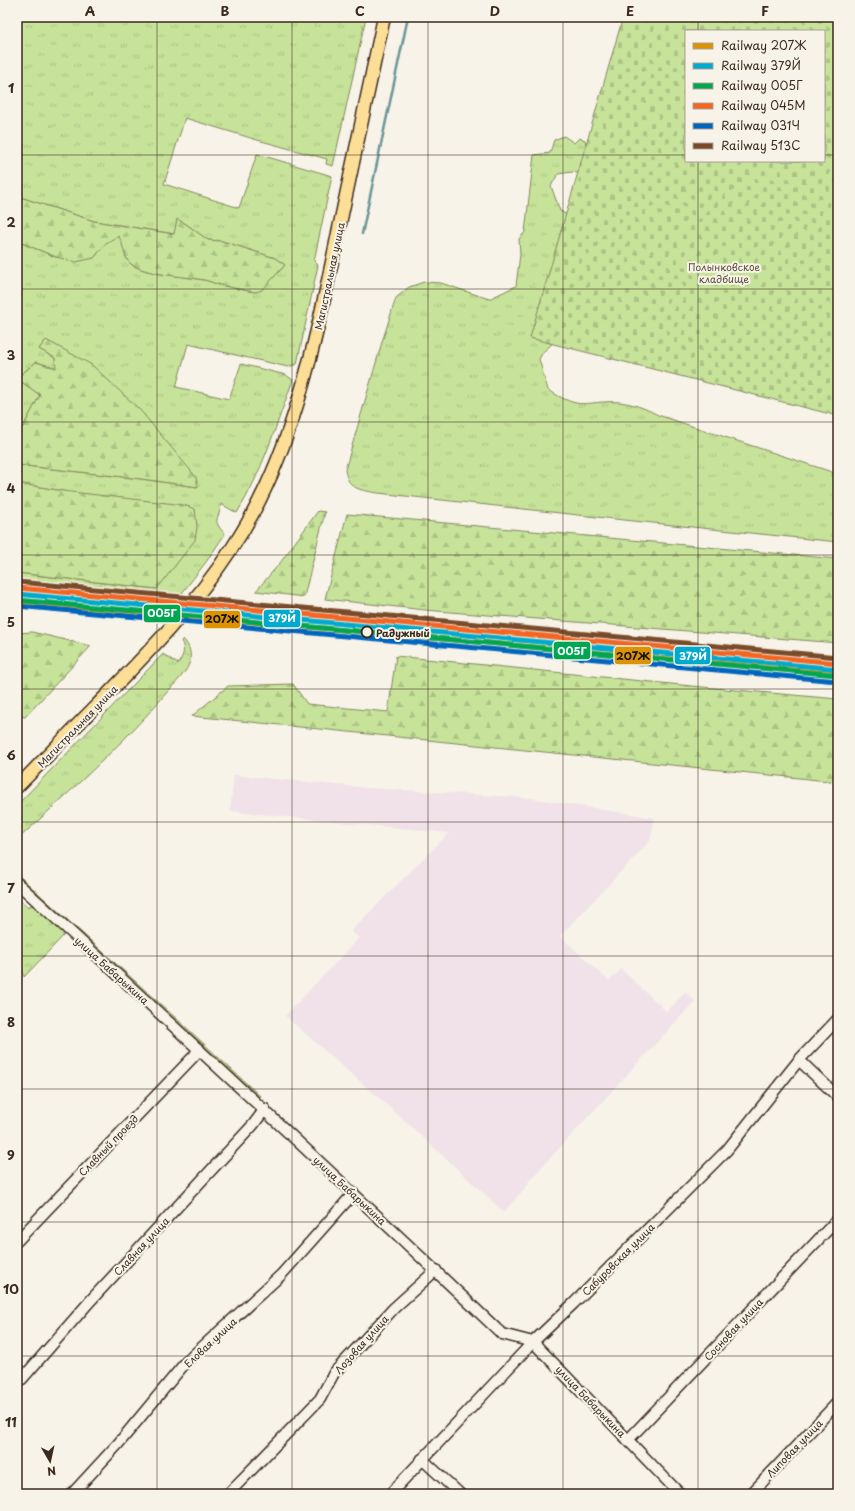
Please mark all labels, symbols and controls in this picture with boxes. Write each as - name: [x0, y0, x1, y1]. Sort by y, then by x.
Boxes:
- text: A: [85, 1, 95, 20]
- text: B: [221, 1, 230, 20]
- text: C: [355, 1, 365, 20]
- text: D: [490, 1, 500, 20]
- text: E: [626, 1, 634, 20]
- text: F: [761, 1, 769, 20]
- legend: [685, 30, 825, 162]
- text: Railway 207Ж: [721, 36, 806, 54]
- text: Railway 379Й: [721, 56, 801, 74]
- text: Railway 005Г: [721, 76, 803, 94]
- text: 1: [8, 78, 14, 97]
- text: Railway 045М: [721, 96, 806, 114]
- text: Railway 031Ч: [721, 116, 800, 134]
- text: Railway 513С: [721, 136, 800, 154]
- text: 2: [6, 212, 16, 231]
- street label: Магистральная улица: [310, 220, 348, 331]
- park label: Полынковское кладбище: [688, 259, 760, 286]
- text: 3: [7, 345, 16, 364]
- text: 4: [7, 478, 16, 497]
- line badge: 005Г: [143, 604, 181, 623]
- text: 005Г: [147, 604, 177, 621]
- line badge: 379Й: [263, 609, 301, 628]
- text: 379Й: [268, 609, 296, 626]
- line badge: 207Ж: [203, 610, 241, 629]
- text: 207Ж: [205, 610, 239, 627]
- text: 5: [7, 612, 15, 631]
- marker: Радужный: [360, 625, 374, 639]
- place label: Радужный: [376, 625, 430, 641]
- line badge: 005Г: [553, 641, 591, 660]
- text: 005Г: [557, 642, 587, 659]
- line badge: 207Ж: [614, 646, 652, 665]
- line badge: 379Й: [674, 646, 711, 665]
- text: 207Ж: [616, 647, 650, 664]
- text: 379Й: [679, 647, 707, 664]
- street label: Магистральная улица: [34, 681, 121, 771]
- text: 6: [6, 745, 16, 764]
- text: 7: [7, 878, 15, 897]
- street label: улица Бабарыкина: [72, 933, 153, 1008]
- text: 8: [7, 1012, 15, 1031]
- street label: Славный проезд: [75, 1111, 141, 1179]
- text: 9: [7, 1145, 15, 1164]
- street label: улица Бабарыкина: [310, 1152, 390, 1228]
- street label: Славная улица: [110, 1213, 173, 1279]
- street label: Сабуровская улица: [578, 1219, 659, 1299]
- text: 10: [3, 1279, 19, 1298]
- street label: Сосновая улица: [700, 1294, 766, 1364]
- street label: Лозовая улица: [331, 1311, 392, 1377]
- street label: Еловая улица: [180, 1313, 240, 1370]
- street label: улица Бабарыкина: [553, 1362, 630, 1441]
- text: 11: [5, 1412, 17, 1431]
- street label: Липовая улица: [762, 1415, 826, 1480]
- north arrow: [30, 1441, 70, 1481]
- text: N: [46, 1462, 57, 1480]

